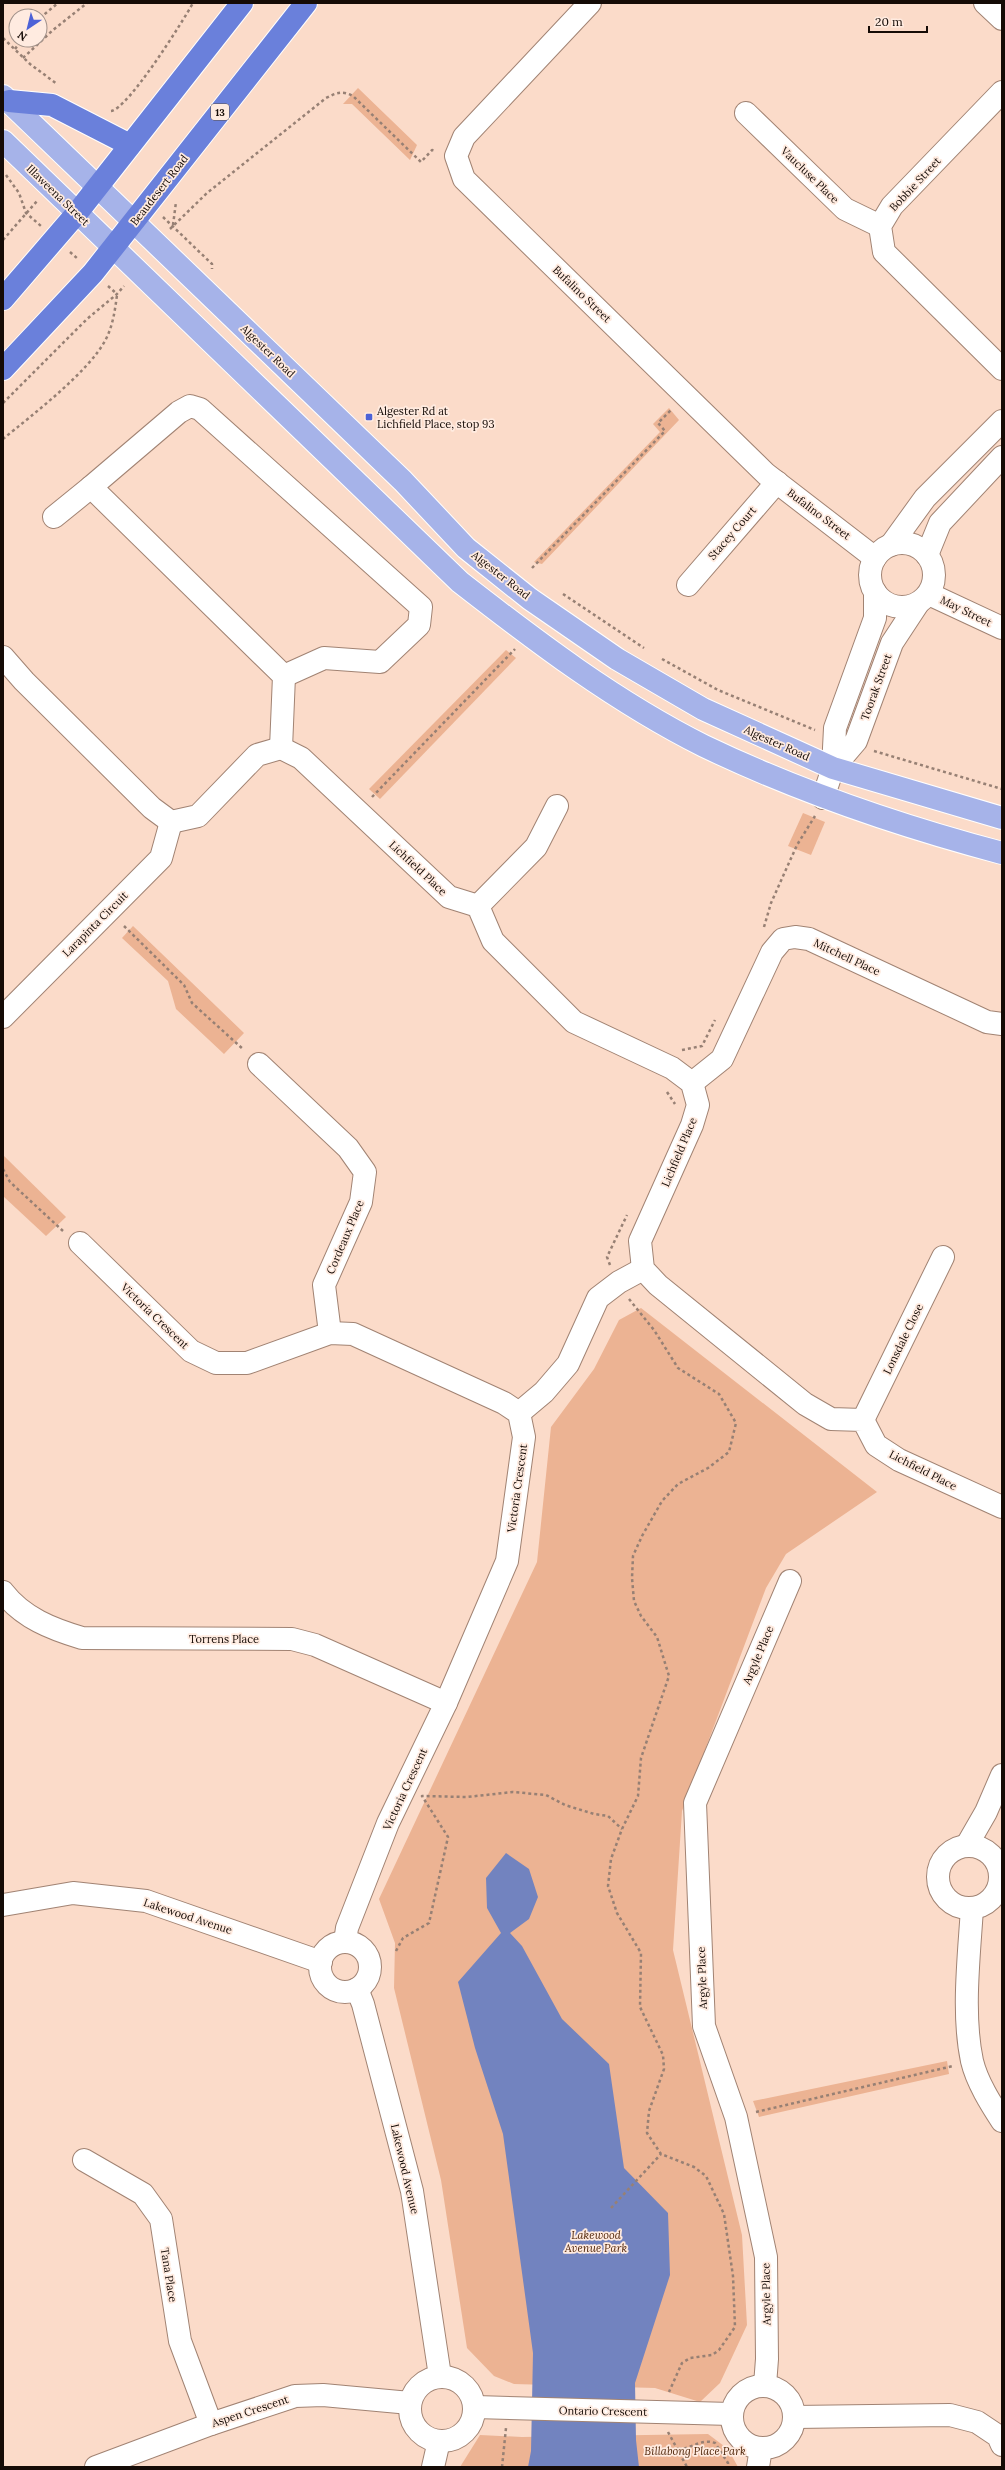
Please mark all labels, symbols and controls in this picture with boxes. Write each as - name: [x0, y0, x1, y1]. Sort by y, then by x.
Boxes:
- north arrow: [8, 8, 48, 48]
- scale bar: [869, 8, 927, 34]
- text: 20 m: [875, 14, 903, 29]
- text: N: [14, 28, 30, 44]
- road number: 13: [211, 104, 229, 120]
- street label: Vaucluse Place: [777, 143, 842, 206]
- street label: Beaudesert Road: [127, 151, 191, 228]
- street label: Bobbie Street: [886, 153, 944, 214]
- street label: Illaweena Street: [24, 161, 93, 229]
- street label: Bufalino Street: [550, 263, 615, 326]
- street label: Algester Road: [237, 321, 298, 381]
- place label: Algester Rd at Lichfield Place, stop 93: [376, 404, 495, 431]
- marker: Algester Rd at Lichfield Place, stop 93: [364, 412, 374, 422]
- street label: Bufalino Street: [784, 486, 854, 543]
- street label: Stacey Court: [705, 503, 760, 563]
- street label: Algester Road: [468, 547, 533, 602]
- street label: May Street: [938, 593, 995, 630]
- street label: Toorak Street: [857, 651, 895, 722]
- street label: Algester Road: [741, 722, 812, 764]
- street label: Lichfield Place: [386, 838, 450, 898]
- street label: Larapinta Circuit: [59, 888, 131, 960]
- street label: Mitchell Place: [811, 935, 883, 979]
- street label: Lichfield Place: [658, 1115, 700, 1189]
- street label: Cordeaux Place: [323, 1198, 367, 1276]
- street label: Victoria Crescent: [117, 1279, 192, 1352]
- street label: Lonsdale Close: [880, 1301, 926, 1377]
- street label: Victoria Crescent: [504, 1442, 530, 1534]
- street label: Lichfield Place: [887, 1447, 959, 1493]
- street label: Argyle Place: [739, 1623, 777, 1687]
- street label: Torrens Place: [189, 1632, 259, 1646]
- street label: Victoria Crescent: [379, 1745, 430, 1833]
- street label: Lakewood Avenue: [142, 1895, 234, 1937]
- street label: Argyle Place: [694, 1946, 710, 2010]
- street label: Lakewood Avenue: [388, 2122, 422, 2216]
- park label: Lakewood Avenue Park: [564, 2228, 627, 2255]
- street label: Tana Place: [158, 2247, 180, 2303]
- street label: Argyle Place: [758, 2263, 774, 2326]
- street label: Aspen Crescent: [209, 2392, 291, 2430]
- street label: Ontario Crescent: [559, 2403, 648, 2419]
- park label: Billabong Place Park: [644, 2444, 746, 2458]

